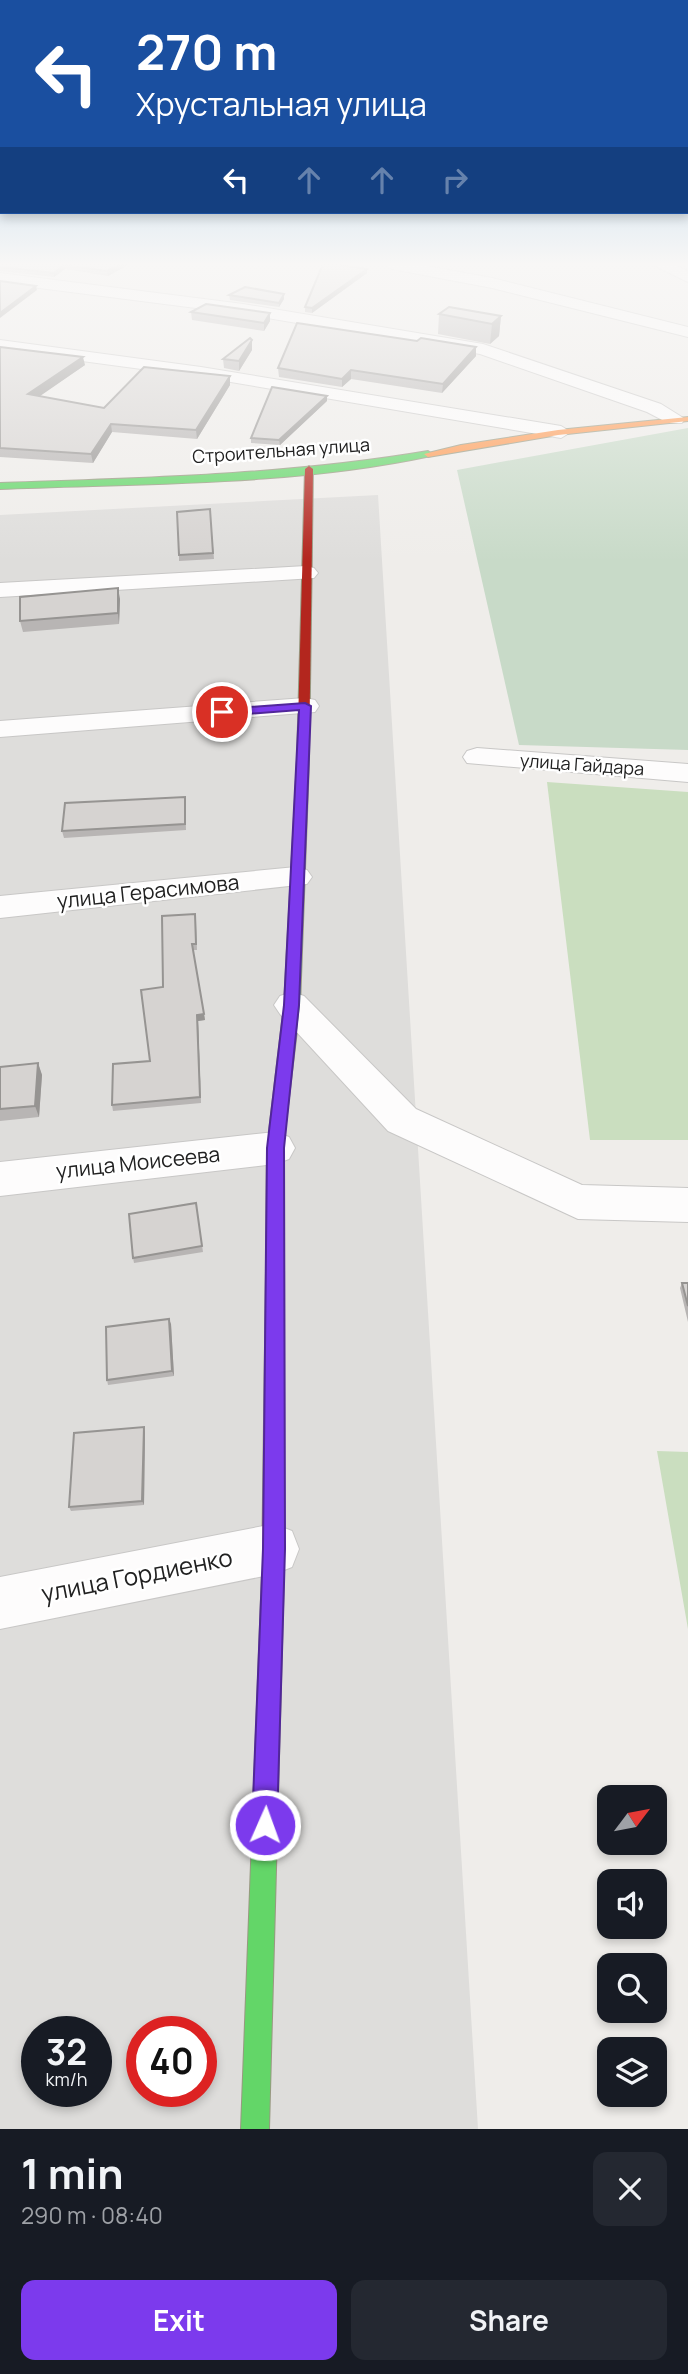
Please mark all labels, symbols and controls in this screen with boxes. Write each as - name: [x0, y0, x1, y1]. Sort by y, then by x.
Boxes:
- text: 270 m: [136, 18, 277, 85]
- icon: left: [21, 28, 112, 119]
- text: Хрустальная улица: [136, 82, 427, 126]
- icon: left: [217, 161, 255, 199]
- icon: ahead: [290, 161, 328, 199]
- icon: ahead: [363, 161, 401, 199]
- icon: right: [436, 161, 474, 199]
- street label: Строительная улица: [191, 432, 371, 468]
- pin: [192, 682, 252, 742]
- icon: arrive: [203, 693, 241, 731]
- street label: улица Гайдара: [519, 748, 645, 780]
- street label: улица Герасимова: [55, 868, 240, 914]
- street label: улица Моисеева: [55, 1139, 221, 1185]
- street label: улица Гордиенко: [38, 1540, 235, 1609]
- north arrow: [597, 1785, 667, 1855]
- map controls: [597, 1785, 667, 2107]
- position arrow: [228, 1788, 302, 1862]
- button: sound: [597, 1869, 667, 1939]
- button: search: [597, 1953, 667, 2023]
- speed limit sign: 40: [126, 2016, 217, 2107]
- text: 32: [46, 2028, 87, 2076]
- button: layers: [597, 2037, 667, 2107]
- text: km/h: [46, 2067, 87, 2091]
- text: 1 min: [21, 2144, 124, 2202]
- button: close: [593, 2152, 667, 2226]
- text: 290 m · 08:40: [21, 2199, 163, 2231]
- button: Exit: [21, 2280, 337, 2360]
- button: Share: [351, 2280, 667, 2360]

